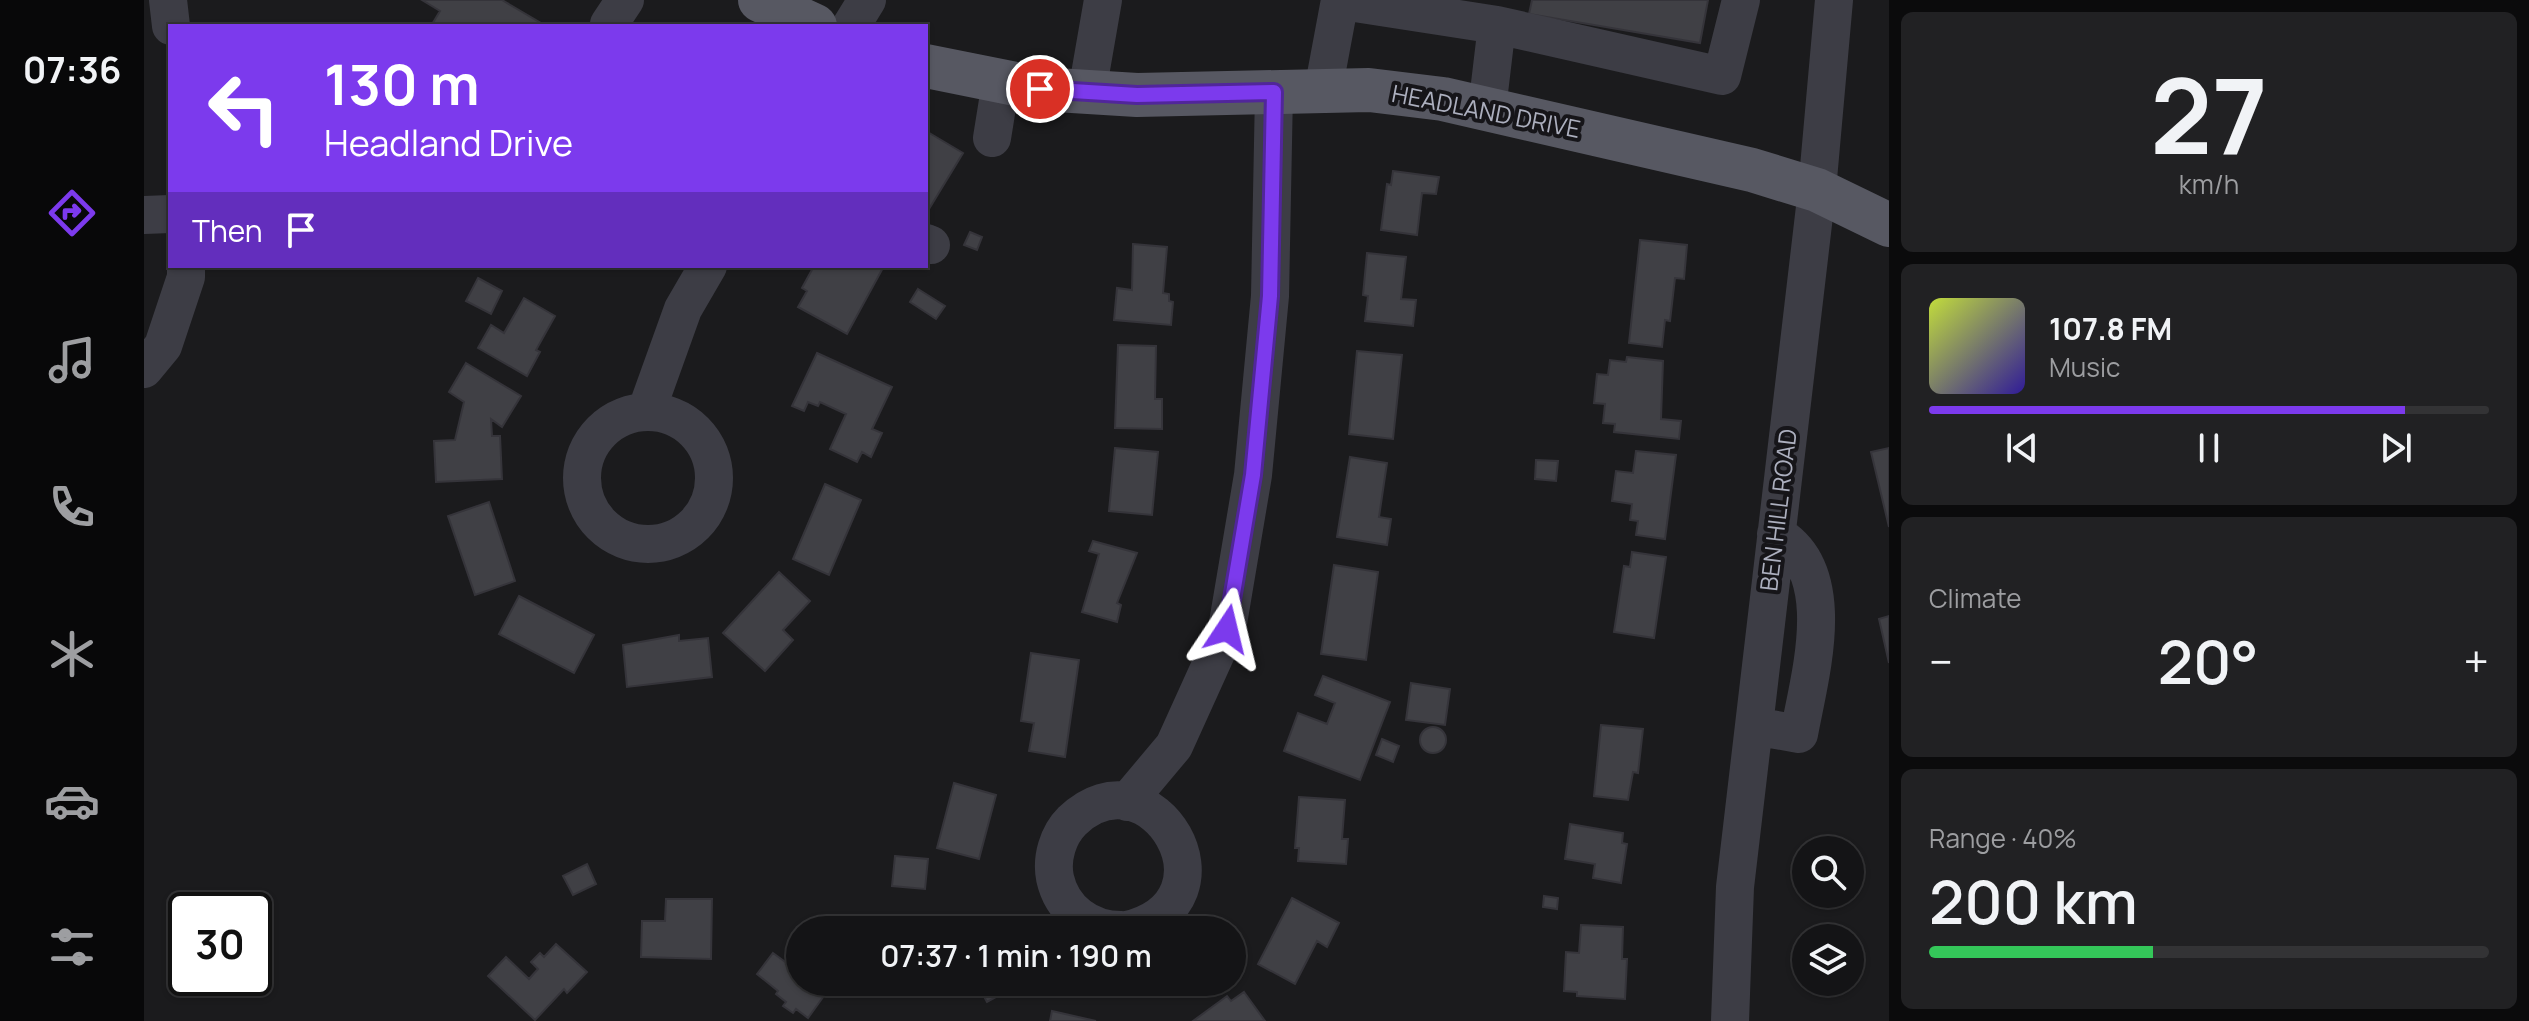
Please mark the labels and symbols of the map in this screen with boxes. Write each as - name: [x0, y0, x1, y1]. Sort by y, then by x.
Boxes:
- pin: [1006, 55, 1074, 123]
- street label: HEADLAND DRIVE: [1389, 76, 1583, 145]
- street label: BEN HILL ROAD: [1751, 427, 1804, 593]
- position arrow: [1185, 587, 1269, 671]
- speed limit sign: 30: [168, 892, 272, 996]

